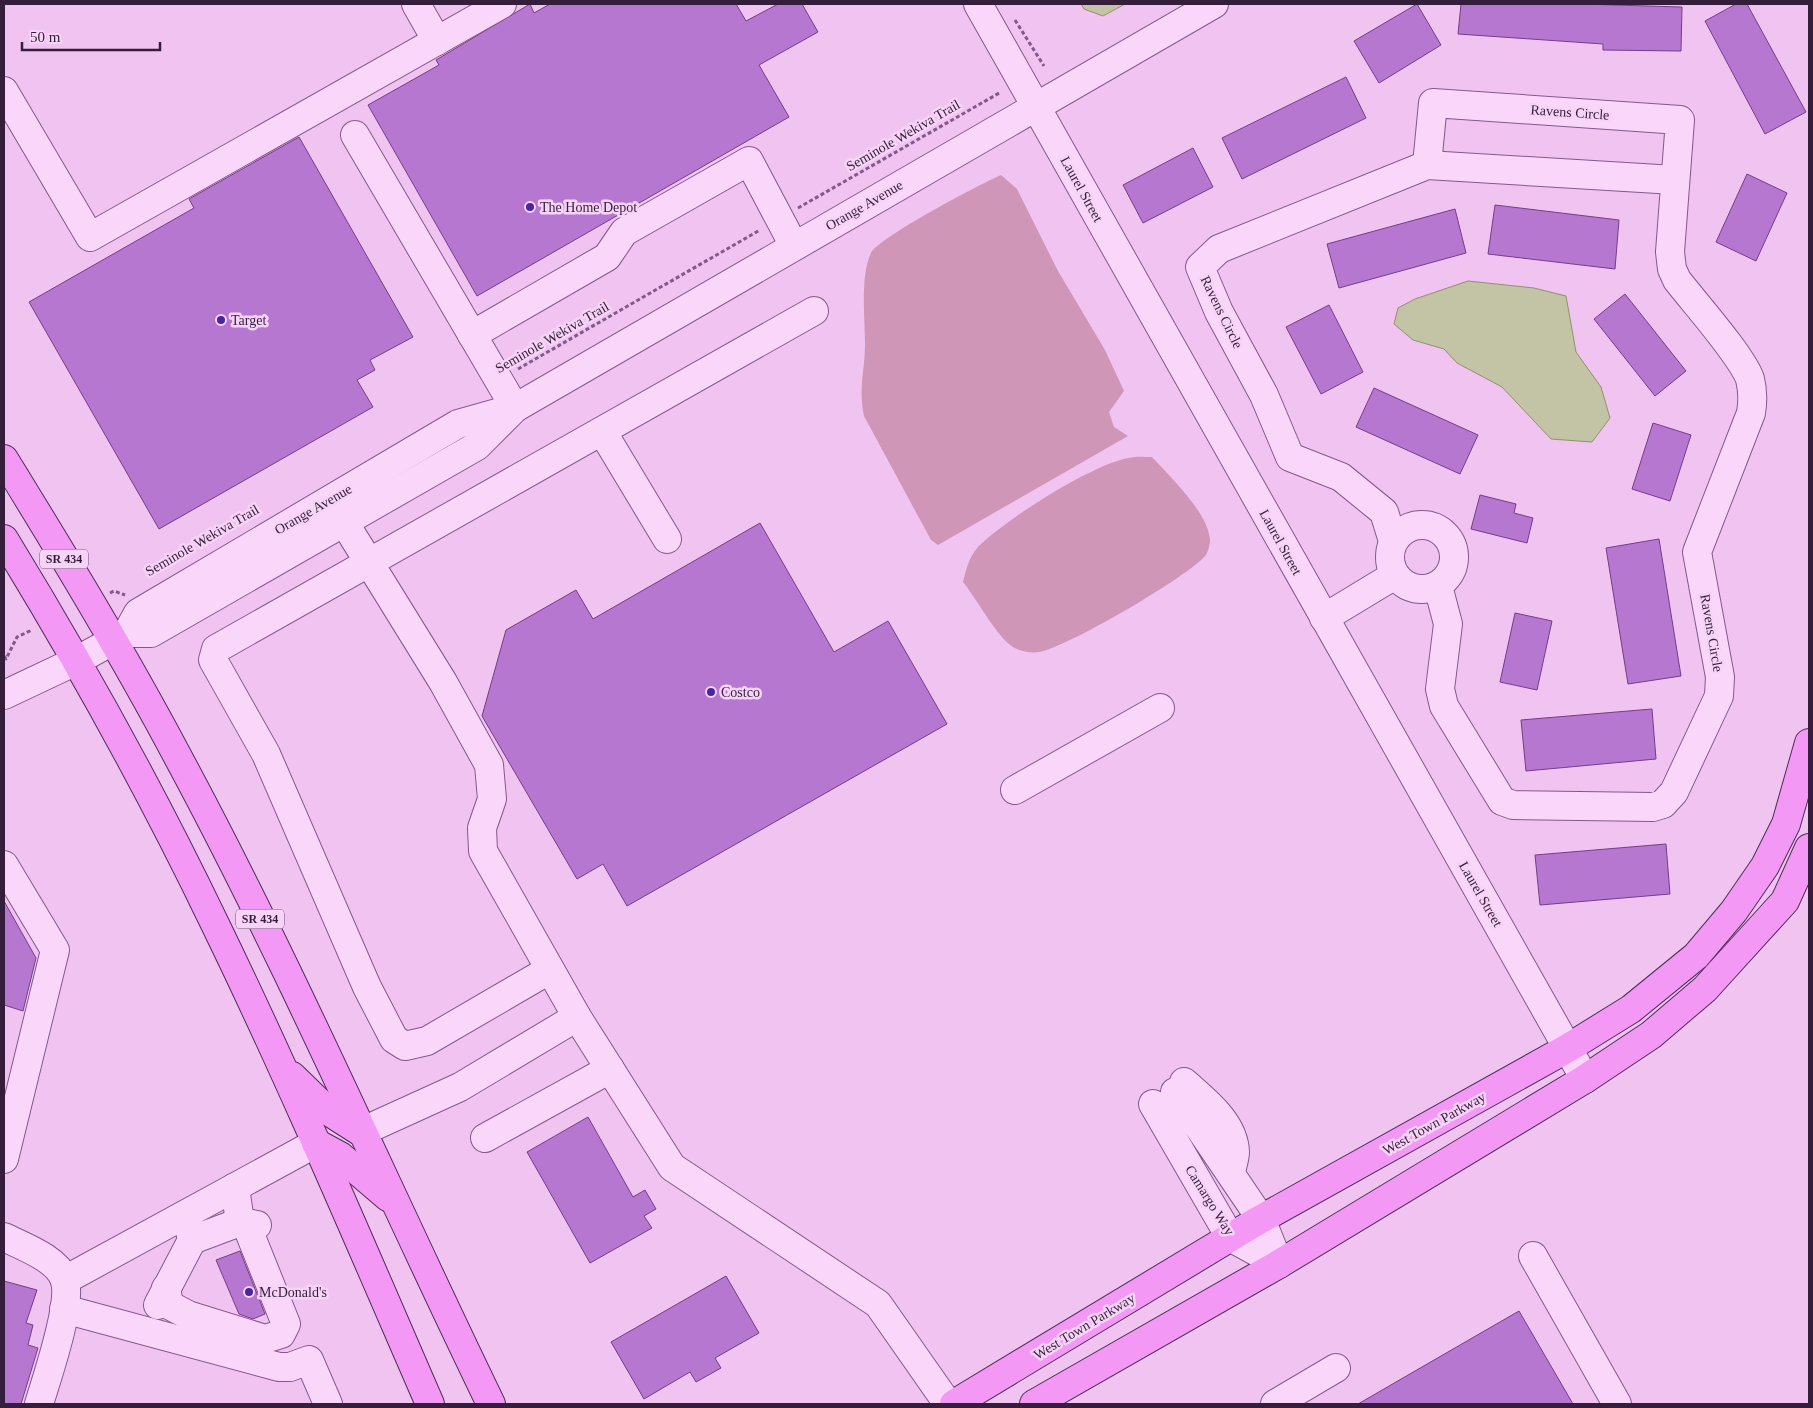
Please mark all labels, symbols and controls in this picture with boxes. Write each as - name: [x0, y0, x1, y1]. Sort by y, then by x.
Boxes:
- scale bar: [22, 20, 160, 52]
- text: 50 m: [30, 29, 61, 45]
- street label: Seminole Wekiva Trail: [844, 97, 963, 174]
- street label: Ravens Circle: [1530, 102, 1610, 123]
- street label: Laurel Street: [1057, 154, 1106, 225]
- street label: Orange Avenue: [823, 177, 905, 234]
- place label: The Home Depot: [540, 200, 637, 215]
- marker: The Home Depot: [524, 201, 536, 213]
- street label: Ravens Circle: [1198, 273, 1246, 351]
- street label: Seminole Wekiva Trail: [493, 299, 612, 376]
- place label: Target: [231, 313, 266, 328]
- marker: Target: [215, 314, 227, 326]
- street label: Orange Avenue: [272, 481, 354, 538]
- street label: Seminole Wekiva Trail: [143, 502, 262, 579]
- street label: Laurel Street: [1256, 507, 1305, 578]
- road number: SR 434: [40, 550, 88, 568]
- street label: Ravens Circle: [1697, 593, 1726, 673]
- place label: Costco: [721, 685, 760, 700]
- marker: Costco: [705, 686, 717, 698]
- street label: Laurel Street: [1456, 859, 1505, 930]
- road number: SR 434: [236, 910, 284, 929]
- street label: West Town Parkway: [1380, 1089, 1488, 1158]
- street label: Camargo Way: [1182, 1163, 1237, 1238]
- place label: McDonald's: [259, 1285, 327, 1300]
- marker: McDonald's: [243, 1286, 255, 1298]
- street label: West Town Parkway: [1031, 1290, 1137, 1362]

